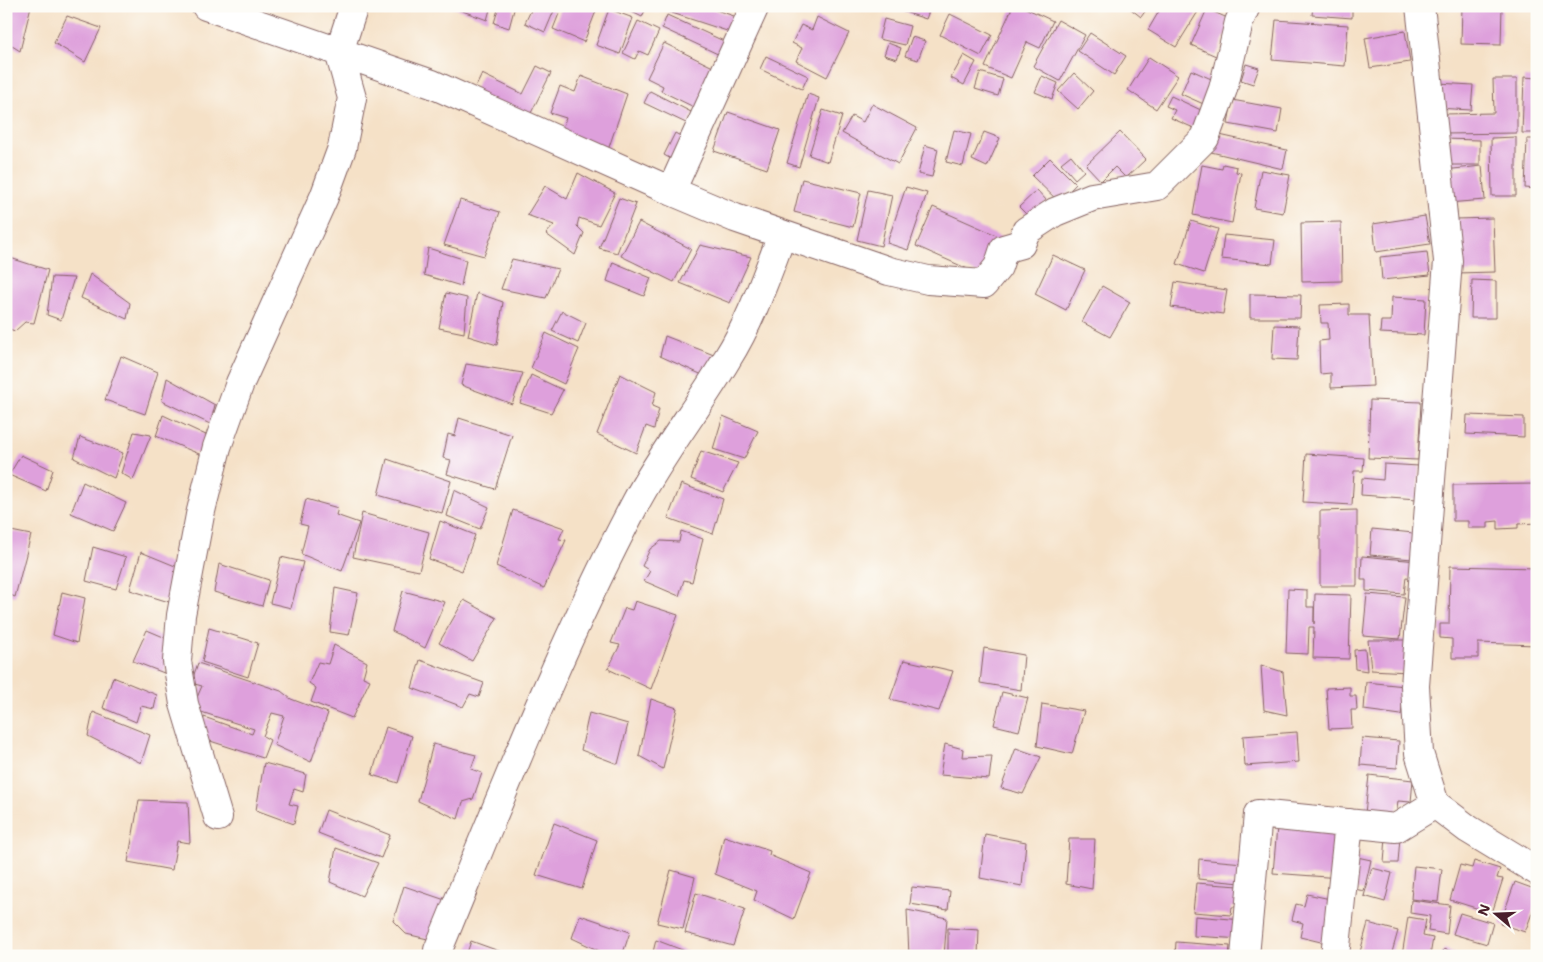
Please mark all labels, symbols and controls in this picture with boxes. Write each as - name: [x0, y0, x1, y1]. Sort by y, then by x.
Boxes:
- north arrow: [1470, 890, 1520, 940]
- text: N: [1473, 902, 1494, 918]

